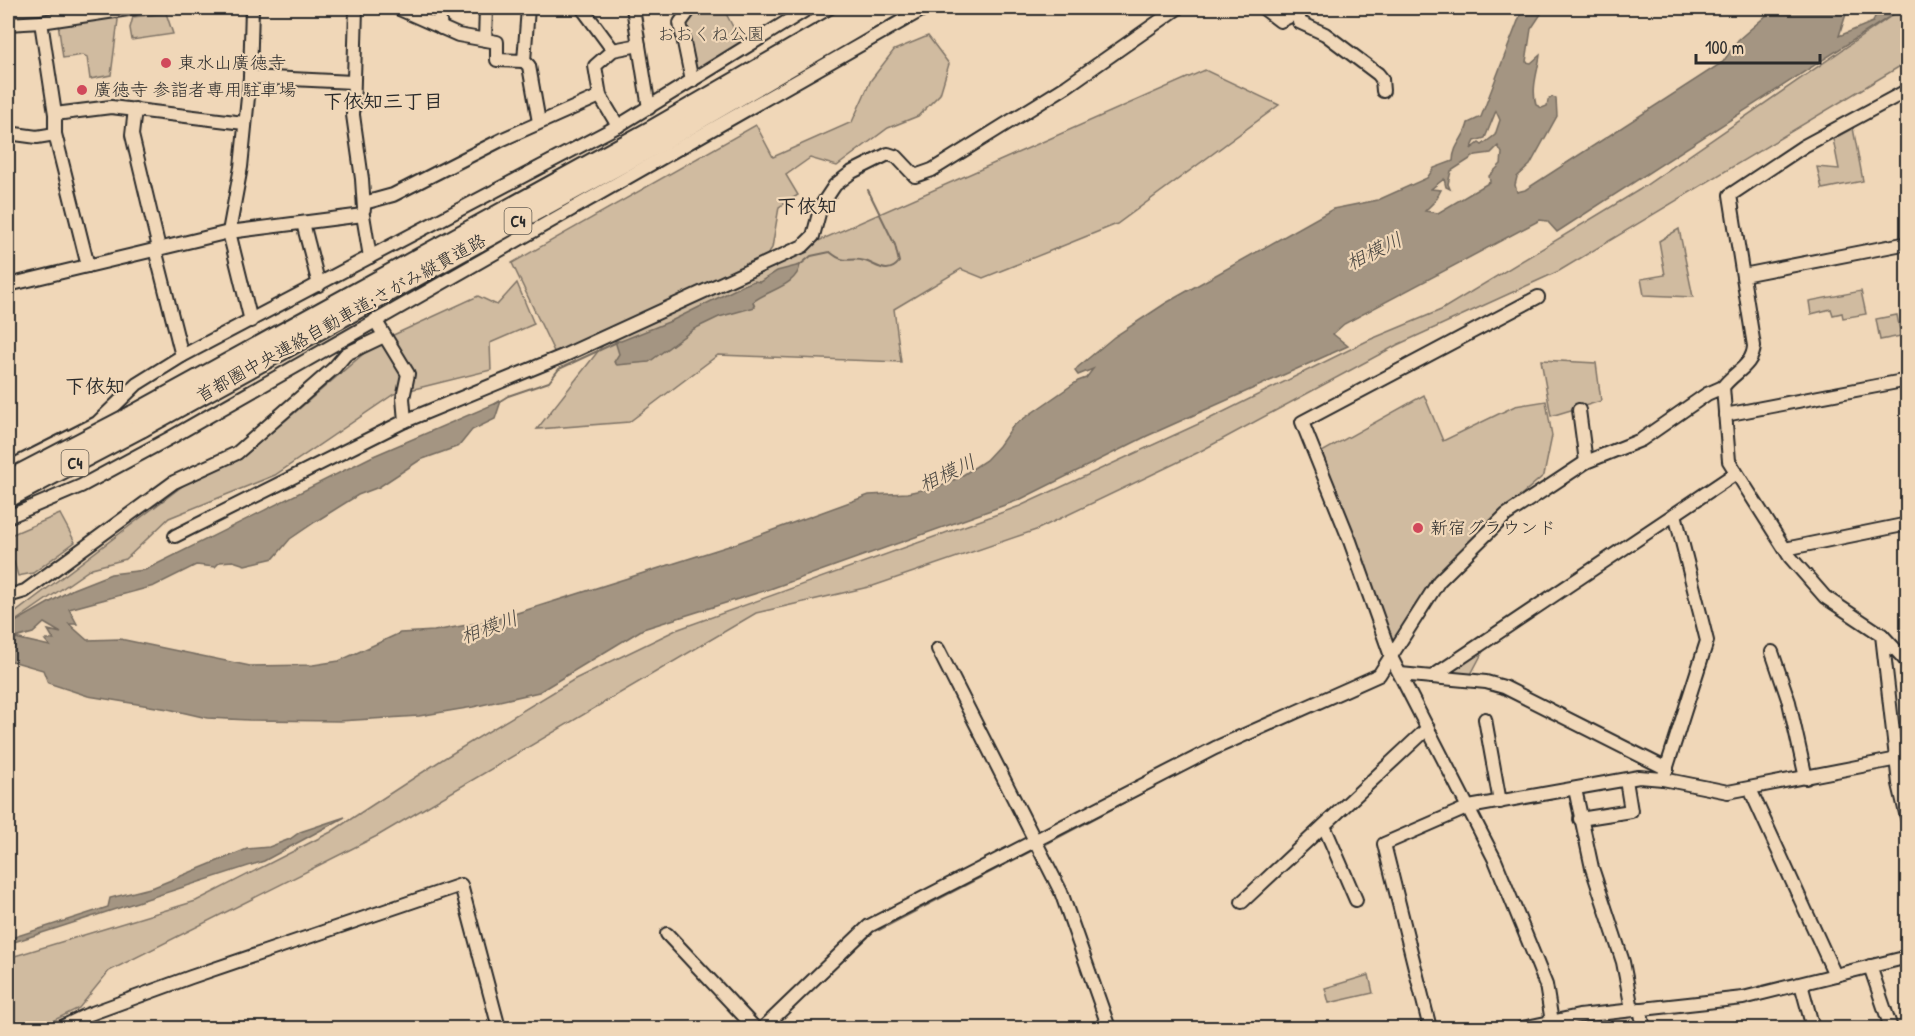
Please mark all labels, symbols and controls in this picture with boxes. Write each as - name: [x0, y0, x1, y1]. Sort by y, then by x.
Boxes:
- park label: おおくね公園: [657, 21, 765, 46]
- scale bar: [1696, 27, 1820, 65]
- text: 100 m: [1705, 35, 1744, 60]
- place label: 東水山廣徳寺: [178, 50, 286, 75]
- marker: 東水山廣徳寺: [159, 56, 173, 70]
- place label: 廣徳寺 参詣者専用駐車場: [94, 77, 296, 102]
- marker: 廣徳寺 参詣者専用駐車場: [75, 83, 89, 97]
- district label: 下依知三丁目: [323, 87, 443, 114]
- district label: 下依知: [777, 192, 837, 219]
- road number: C4: [504, 208, 532, 234]
- water label: 相模川: [1341, 225, 1407, 276]
- street label: 首都圏中央連絡自動車道;さがみ縦貫道路: [191, 227, 490, 408]
- district label: 下依知: [65, 372, 125, 399]
- water label: 相模川: [914, 448, 980, 497]
- road number: C4: [62, 450, 88, 476]
- place label: 新宿グラウンド: [1430, 515, 1556, 540]
- marker: 新宿グラウンド: [1411, 521, 1425, 535]
- water label: 相模川: [456, 604, 522, 649]

